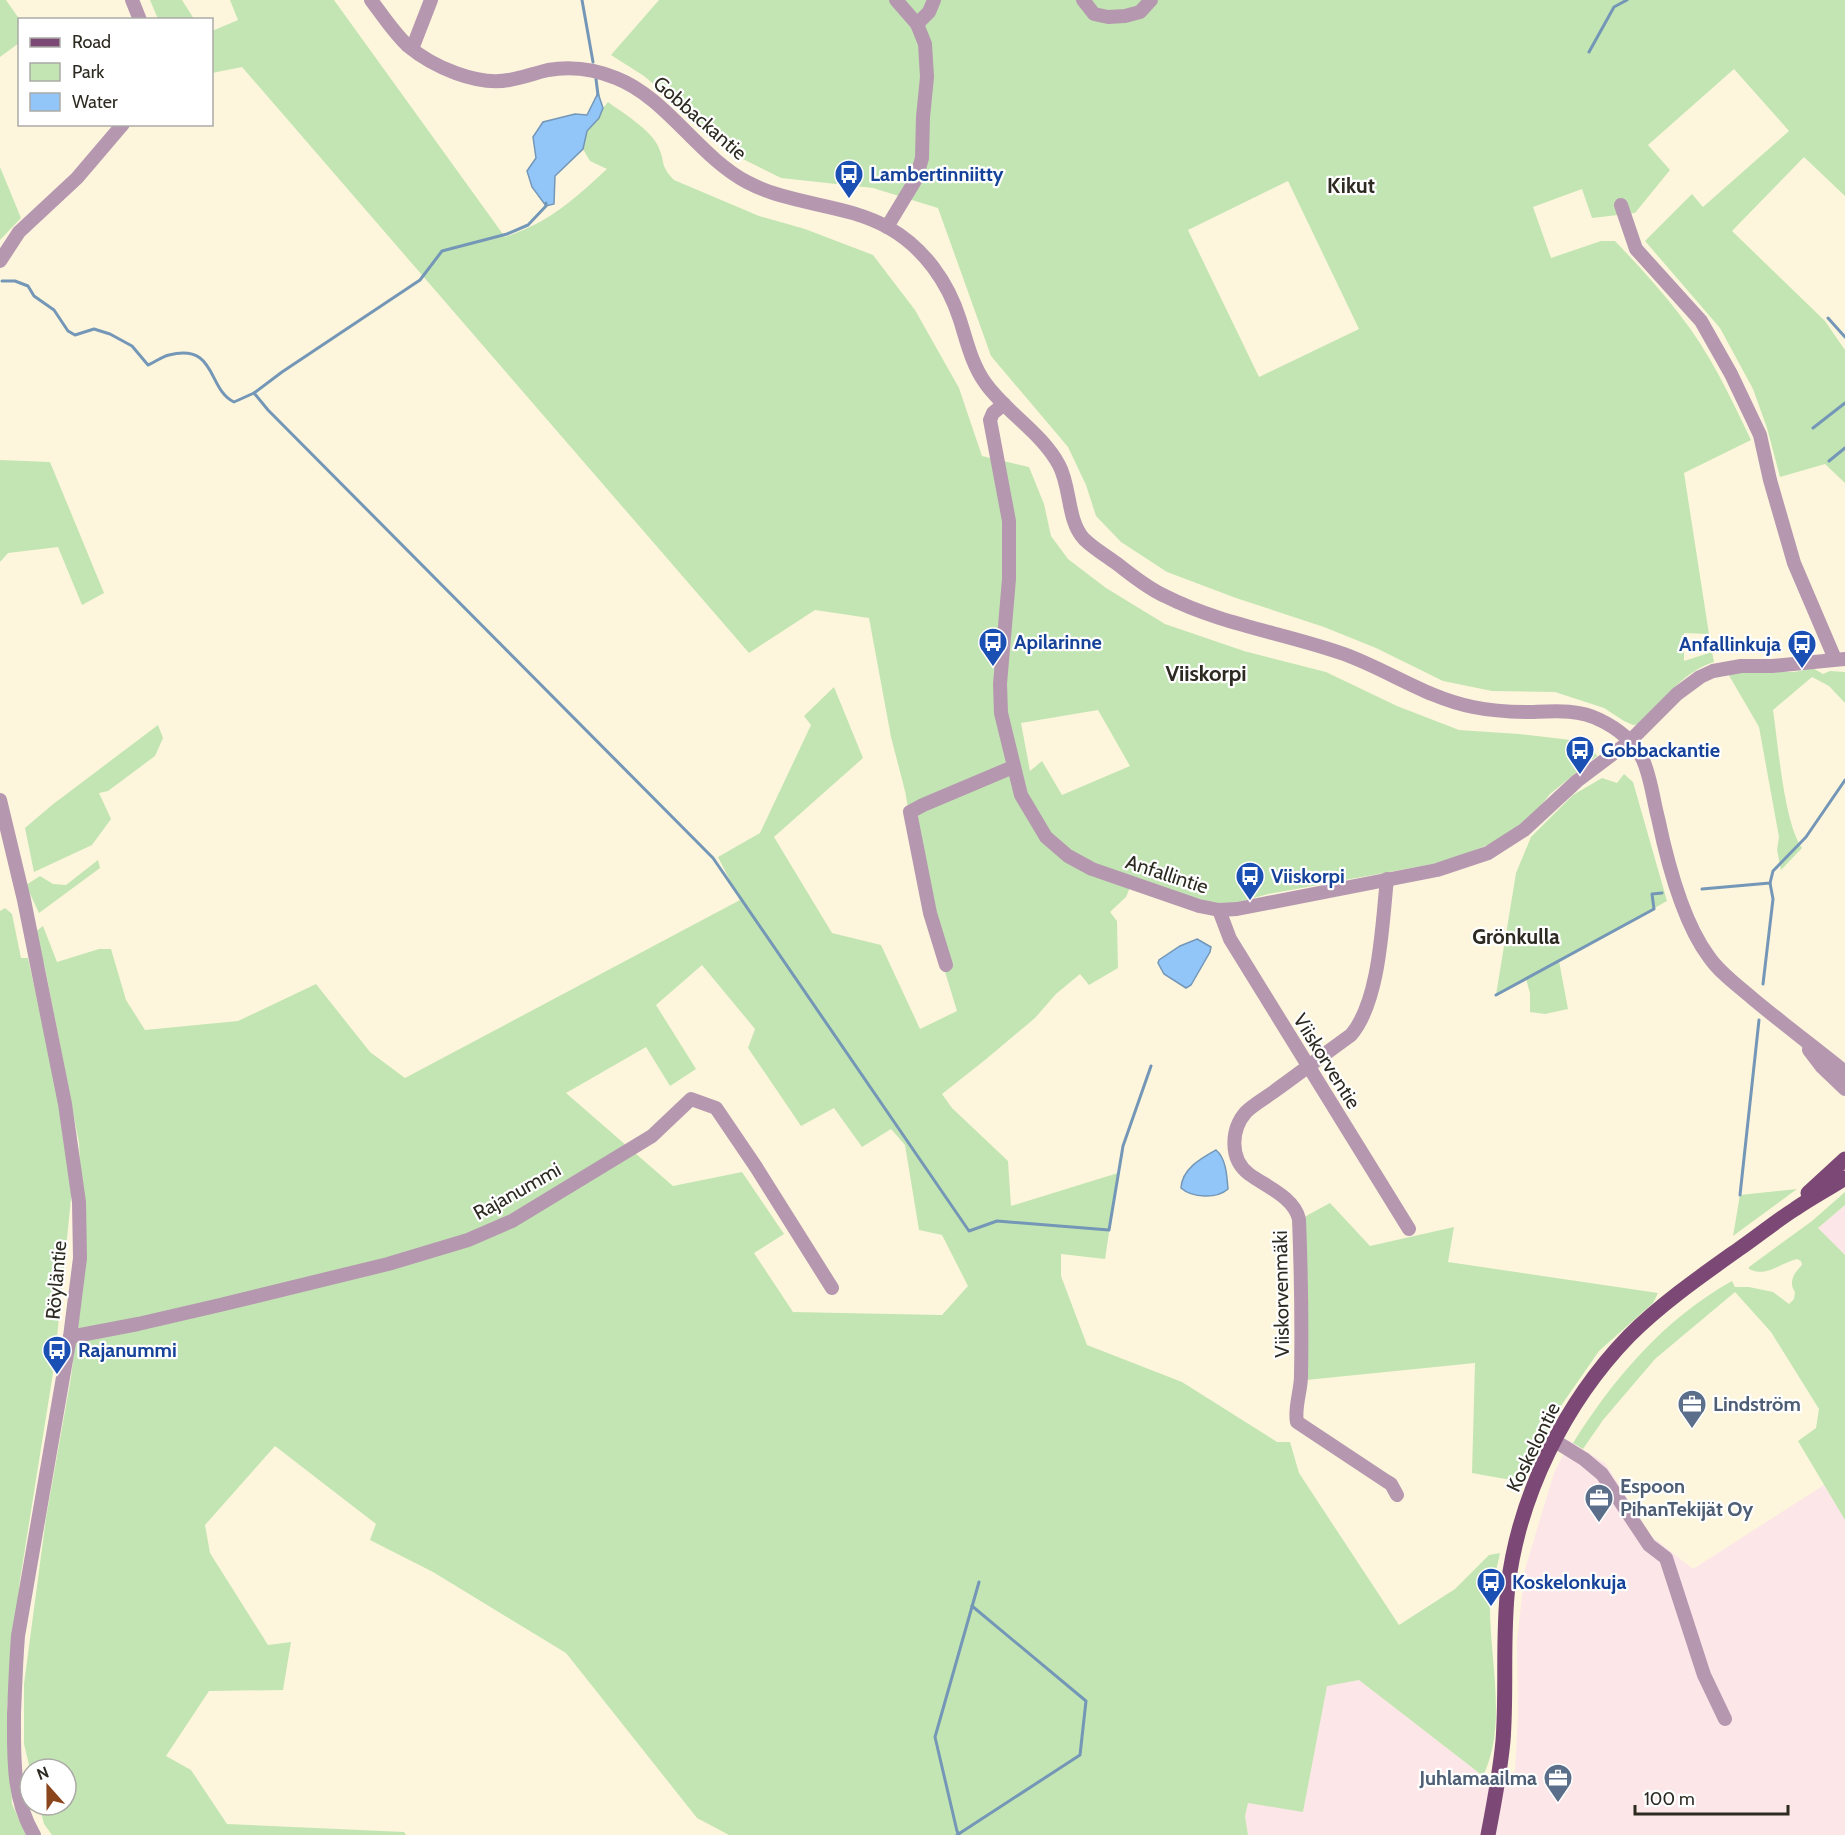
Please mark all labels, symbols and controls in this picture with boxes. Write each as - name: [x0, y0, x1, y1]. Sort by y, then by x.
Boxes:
- legend: [18, 18, 213, 126]
- text: Road: [72, 31, 111, 53]
- text: Park: [72, 61, 105, 83]
- street label: Gobbackantie: [648, 71, 752, 165]
- text: Water: [72, 91, 118, 113]
- bus stop icon: Lambertinniitty: [833, 158, 865, 200]
- place label: Lambertinniitty: [870, 162, 1004, 186]
- district label: Kikut: [1327, 173, 1375, 198]
- bus stop icon: Apilarinne: [977, 626, 1009, 668]
- bus stop icon: Anfallinkuja: [1786, 628, 1818, 670]
- place label: Apilarinne: [1014, 630, 1102, 654]
- place label: Anfallinkuja: [1679, 632, 1781, 656]
- district label: Viiskorpi: [1165, 660, 1247, 687]
- bus stop icon: Gobbackantie: [1564, 734, 1596, 776]
- place label: Gobbackantie: [1601, 738, 1720, 762]
- street label: Anfallintie: [1123, 849, 1211, 899]
- bus stop icon: Viiskorpi: [1234, 860, 1266, 902]
- place label: Viiskorpi: [1271, 864, 1345, 888]
- district label: Grönkulla: [1472, 924, 1560, 949]
- street label: Viiskorventie: [1288, 1009, 1366, 1113]
- street label: Rajanummi: [469, 1157, 565, 1225]
- street label: Viiskorvenmäki: [1268, 1230, 1294, 1358]
- street label: Röyläntie: [41, 1240, 71, 1320]
- bus stop icon: Rajanummi: [41, 1334, 73, 1376]
- place label: Rajanummi: [78, 1338, 177, 1362]
- office icon: Lindström: [1676, 1388, 1708, 1430]
- place label: Lindström: [1713, 1392, 1801, 1416]
- street label: Koskelontie: [1501, 1398, 1565, 1496]
- place label: Espoon PihanTekijät Oy: [1620, 1474, 1753, 1521]
- office icon: Espoon PihanTekijät Oy: [1583, 1482, 1615, 1524]
- bus stop icon: Koskelonkuja: [1475, 1566, 1507, 1608]
- place label: Koskelonkuja: [1512, 1570, 1626, 1594]
- north arrow: [18, 1757, 78, 1817]
- office icon: Juhlamaailma: [1542, 1762, 1574, 1804]
- text: N: [34, 1763, 51, 1784]
- place label: Juhlamaailma: [1419, 1766, 1537, 1790]
- scale bar: [1635, 1778, 1788, 1816]
- text: 100 m: [1644, 1788, 1695, 1810]

